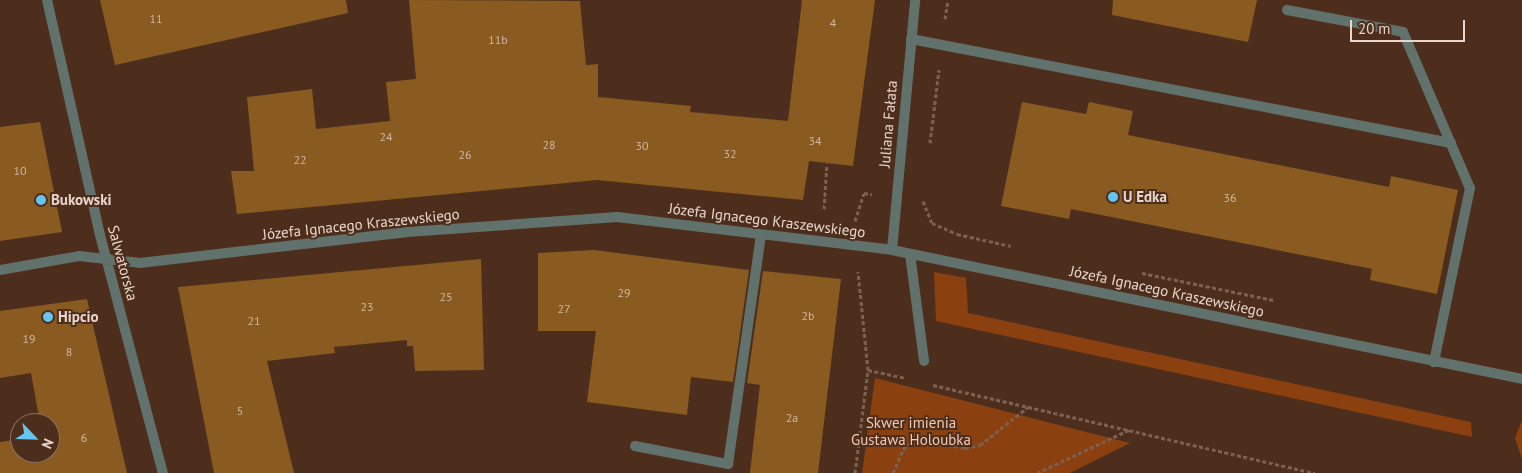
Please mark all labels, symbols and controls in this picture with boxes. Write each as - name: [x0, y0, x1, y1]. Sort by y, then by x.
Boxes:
- scale bar: [1352, 10, 1467, 42]
- house number: 11: [149, 12, 163, 26]
- house number: 4: [830, 16, 836, 30]
- text: 20 m: [1358, 19, 1391, 38]
- house number: 11b: [488, 33, 508, 47]
- street label: Juliana Fałata: [875, 80, 901, 168]
- house number: 24: [379, 130, 393, 144]
- house number: 34: [808, 134, 822, 148]
- house number: 28: [542, 138, 556, 152]
- house number: 30: [635, 139, 649, 153]
- house number: 32: [723, 147, 737, 161]
- house number: 26: [458, 148, 472, 162]
- house number: 22: [293, 153, 307, 167]
- house number: 10: [13, 164, 27, 178]
- place label: U Edka: [1123, 188, 1167, 206]
- place label: Bukowski: [51, 191, 112, 209]
- marker: U Edka: [1107, 191, 1119, 203]
- house number: 36: [1223, 191, 1237, 205]
- marker: Bukowski: [35, 194, 47, 206]
- street label: Józefa Ignacego Kraszewskiego: [668, 199, 866, 241]
- street label: Józefa Ignacego Kraszewskiego: [262, 205, 460, 243]
- street label: Salwatorska: [104, 223, 142, 303]
- street label: Józefa Ignacego Kraszewskiego: [1068, 262, 1266, 320]
- house number: 29: [617, 286, 631, 300]
- house number: 25: [439, 290, 453, 304]
- house number: 23: [360, 300, 374, 314]
- house number: 27: [557, 302, 571, 316]
- place label: Hipcio: [58, 308, 98, 326]
- house number: 2b: [801, 309, 815, 323]
- marker: Hipcio: [42, 311, 54, 323]
- house number: 21: [247, 314, 261, 328]
- house number: 19: [22, 332, 36, 346]
- house number: 8: [66, 345, 72, 359]
- house number: 5: [237, 404, 243, 418]
- house number: 2a: [786, 411, 798, 425]
- north arrow: [10, 413, 60, 463]
- park label: Skwer imienia Gustawa Holoubka: [851, 413, 971, 448]
- house number: 6: [81, 431, 87, 445]
- text: N: [38, 436, 58, 452]

